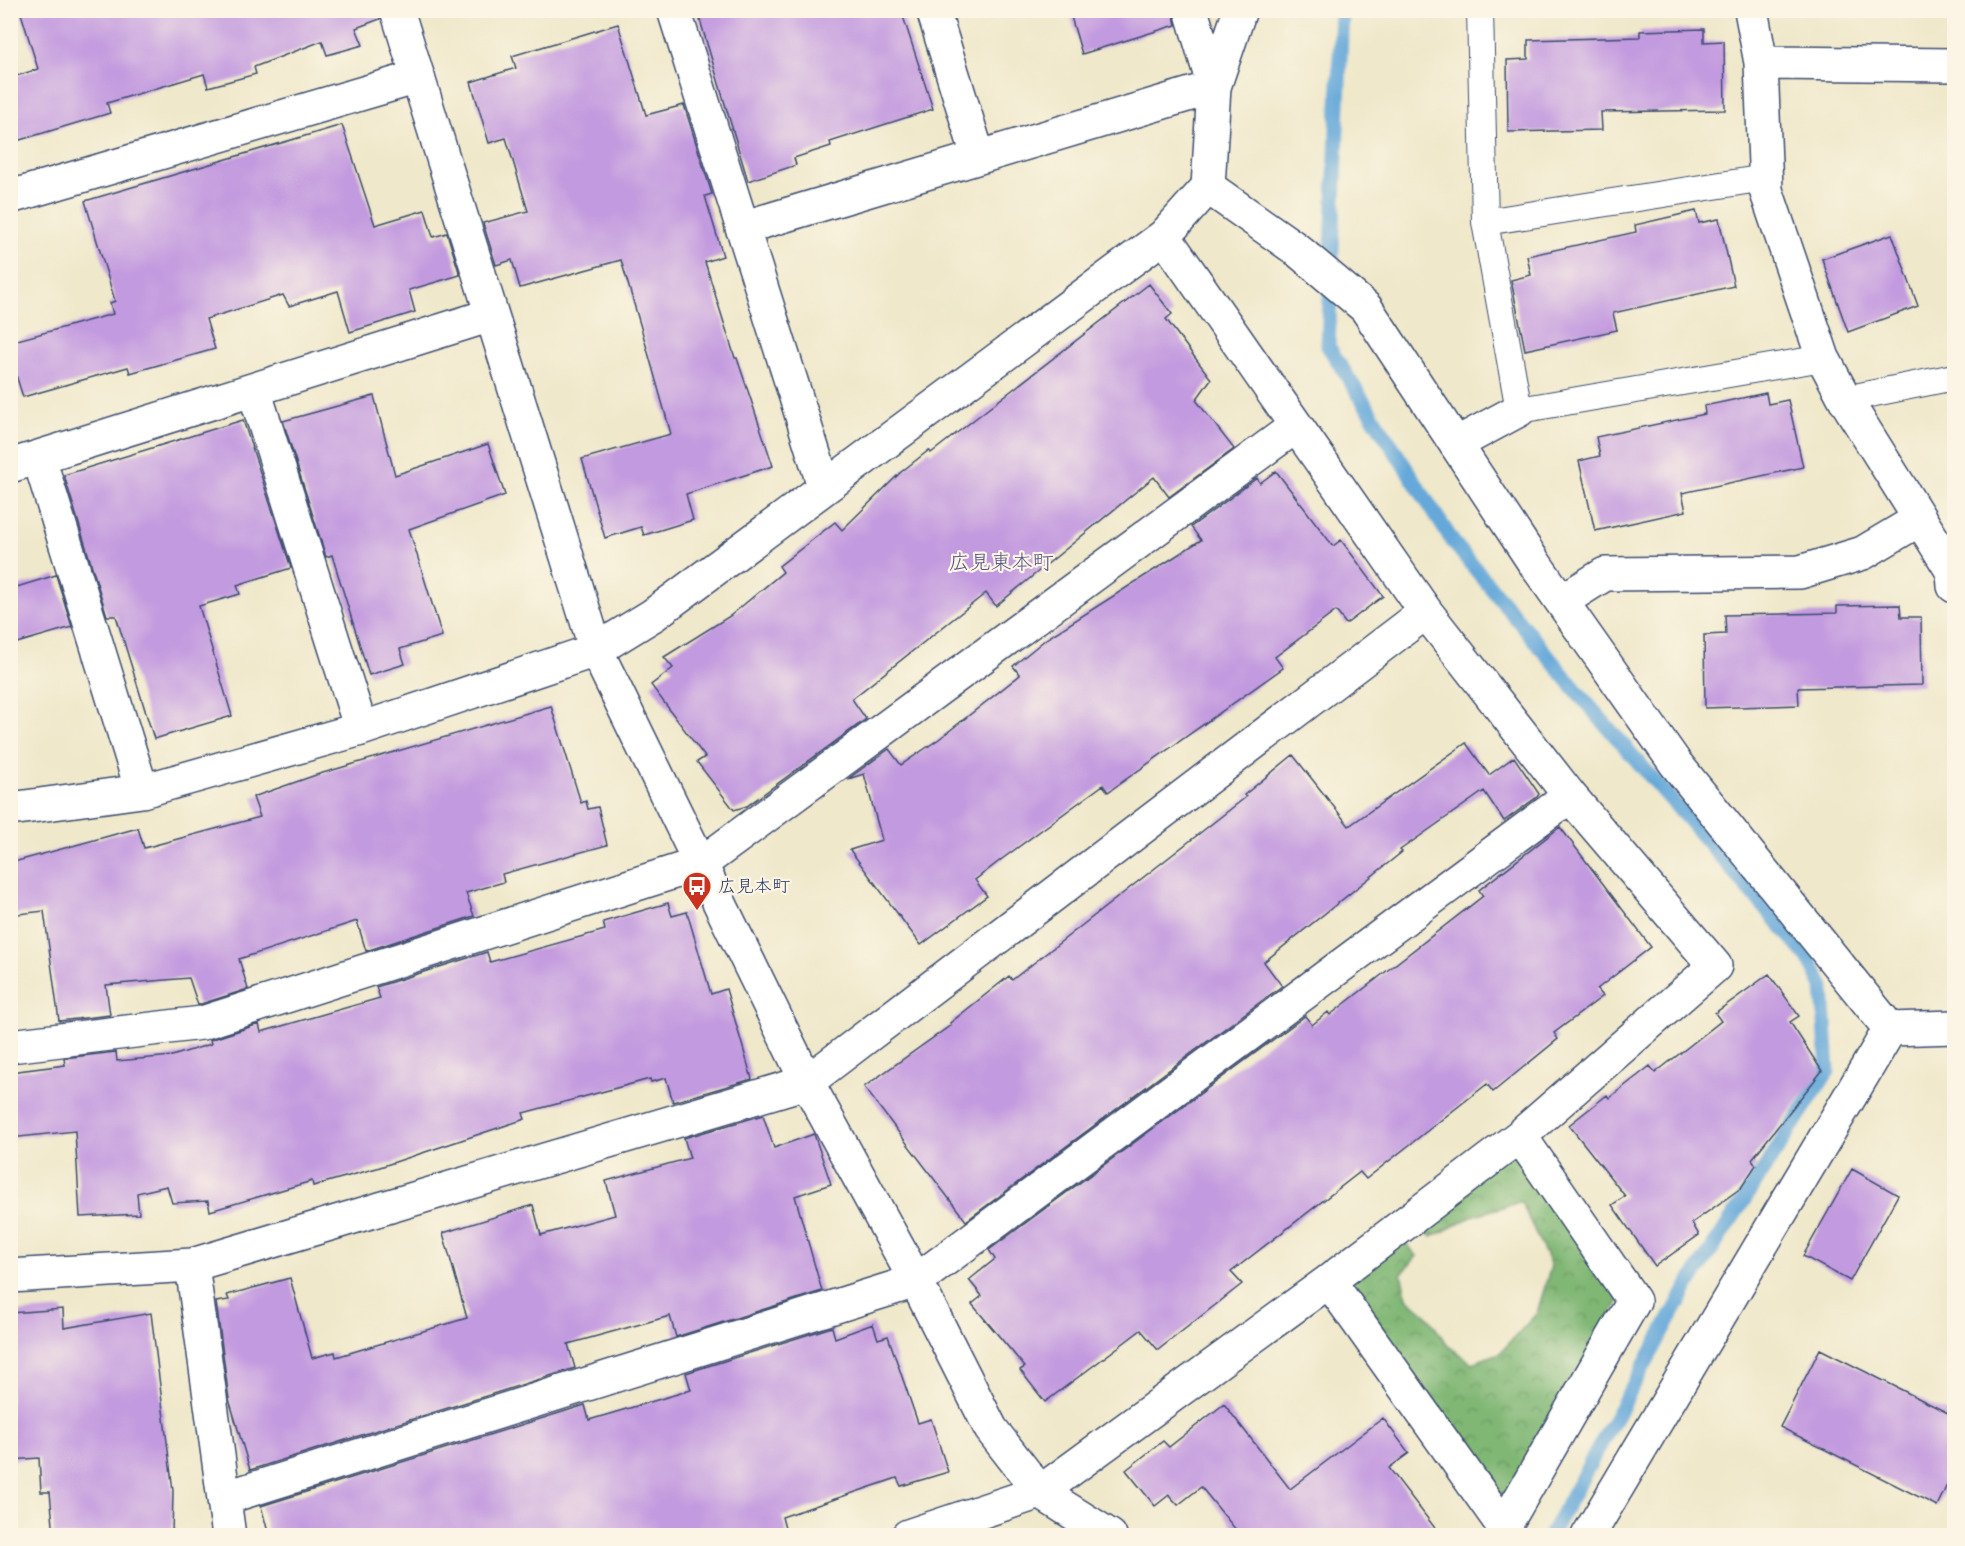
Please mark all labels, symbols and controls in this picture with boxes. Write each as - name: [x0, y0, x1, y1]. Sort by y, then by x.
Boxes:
- district label: 広見東本町: [949, 550, 1054, 574]
- bus stop icon: 広見本町: [681, 870, 713, 912]
- place label: 広見本町: [718, 876, 790, 897]

